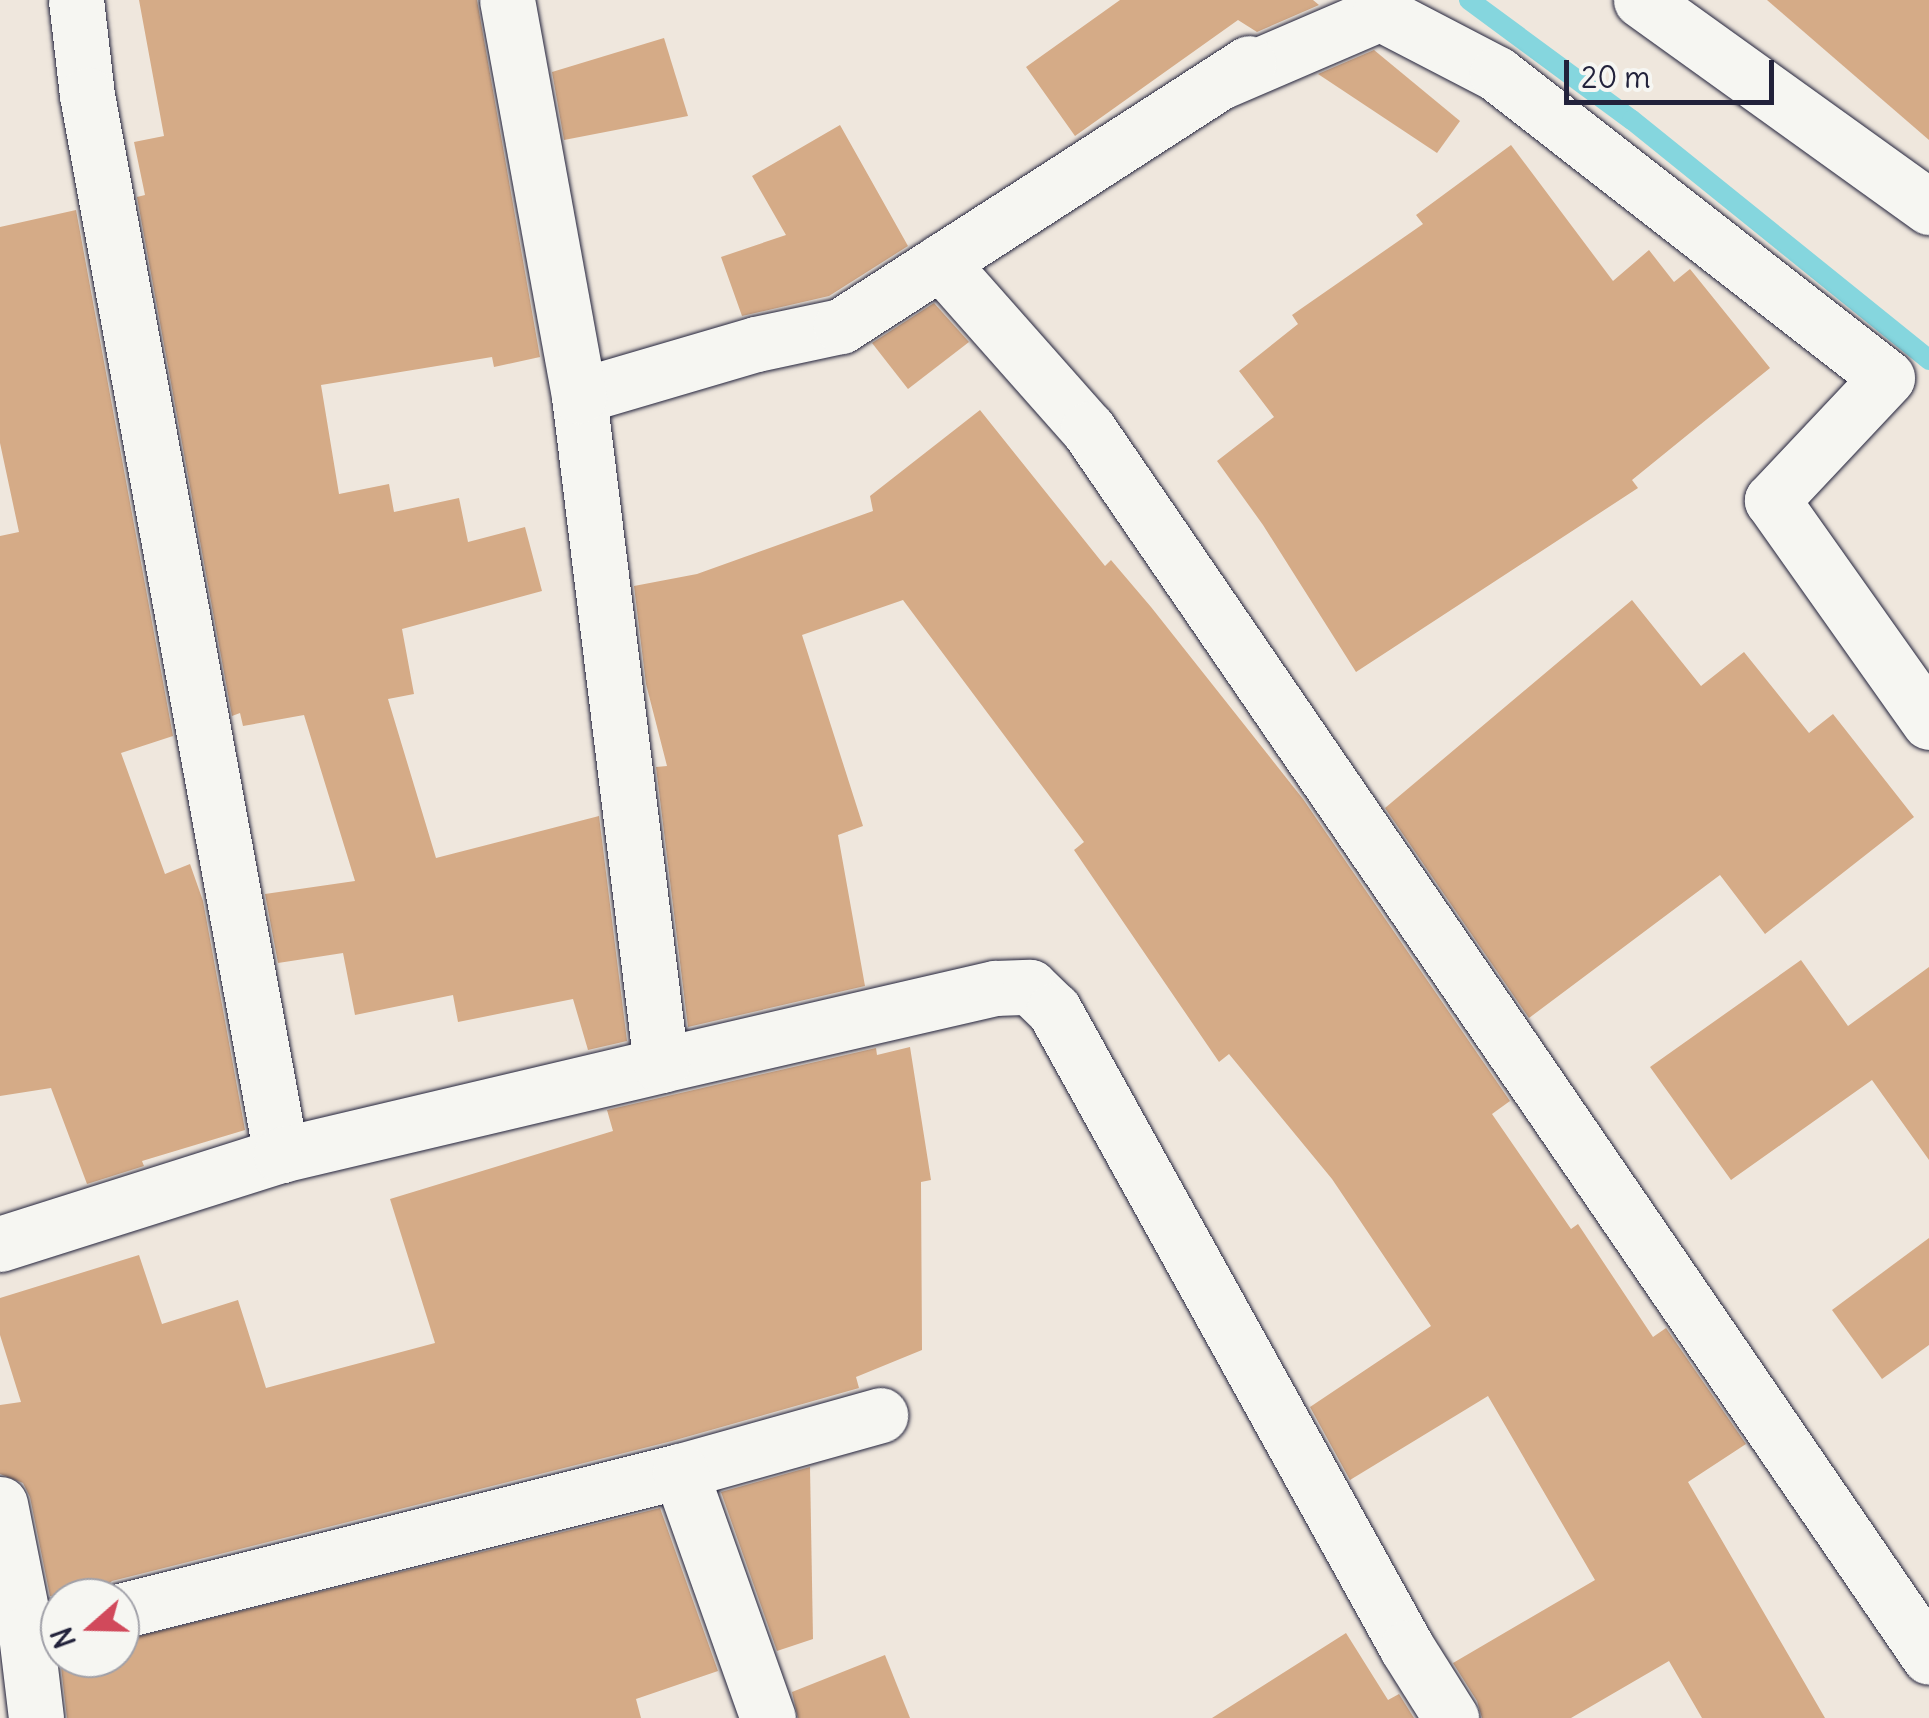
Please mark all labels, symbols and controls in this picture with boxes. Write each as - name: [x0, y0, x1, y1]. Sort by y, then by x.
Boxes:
- scale bar: [1569, 40, 1779, 102]
- text: 20 m: [1581, 58, 1651, 96]
- north arrow: [40, 1578, 140, 1678]
- text: N: [43, 1622, 84, 1653]

